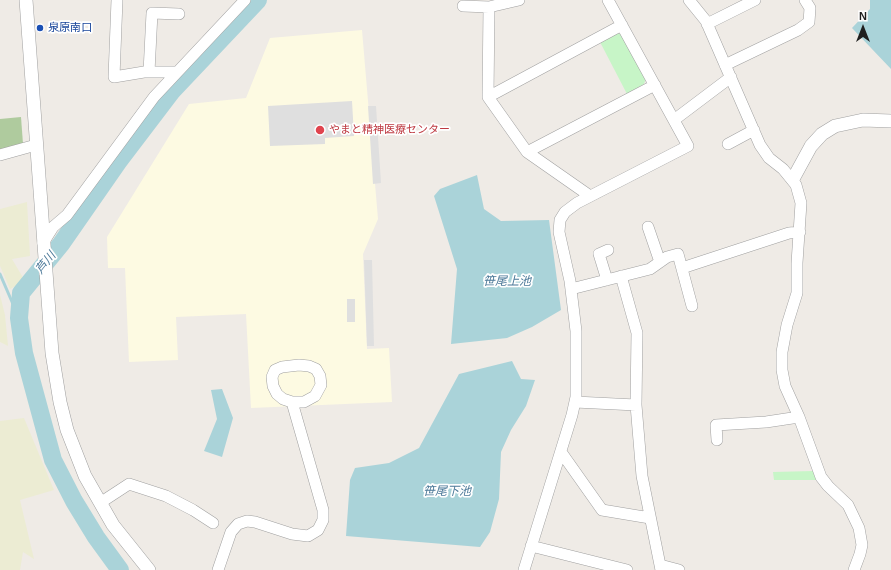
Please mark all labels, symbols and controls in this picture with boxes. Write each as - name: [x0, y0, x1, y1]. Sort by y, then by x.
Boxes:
- north arrow: [843, 8, 883, 48]
- text: N: [859, 10, 867, 22]
- place label: 泉原南口: [48, 21, 92, 35]
- marker: 泉原南口: [35, 23, 45, 33]
- place label: やまと精神医療センター: [329, 123, 450, 137]
- marker: やまと精神医療センター: [314, 124, 326, 136]
- water label: 芦川: [33, 249, 59, 277]
- water label: 笹尾上池: [483, 275, 531, 289]
- water label: 笹尾下池: [423, 485, 471, 499]

